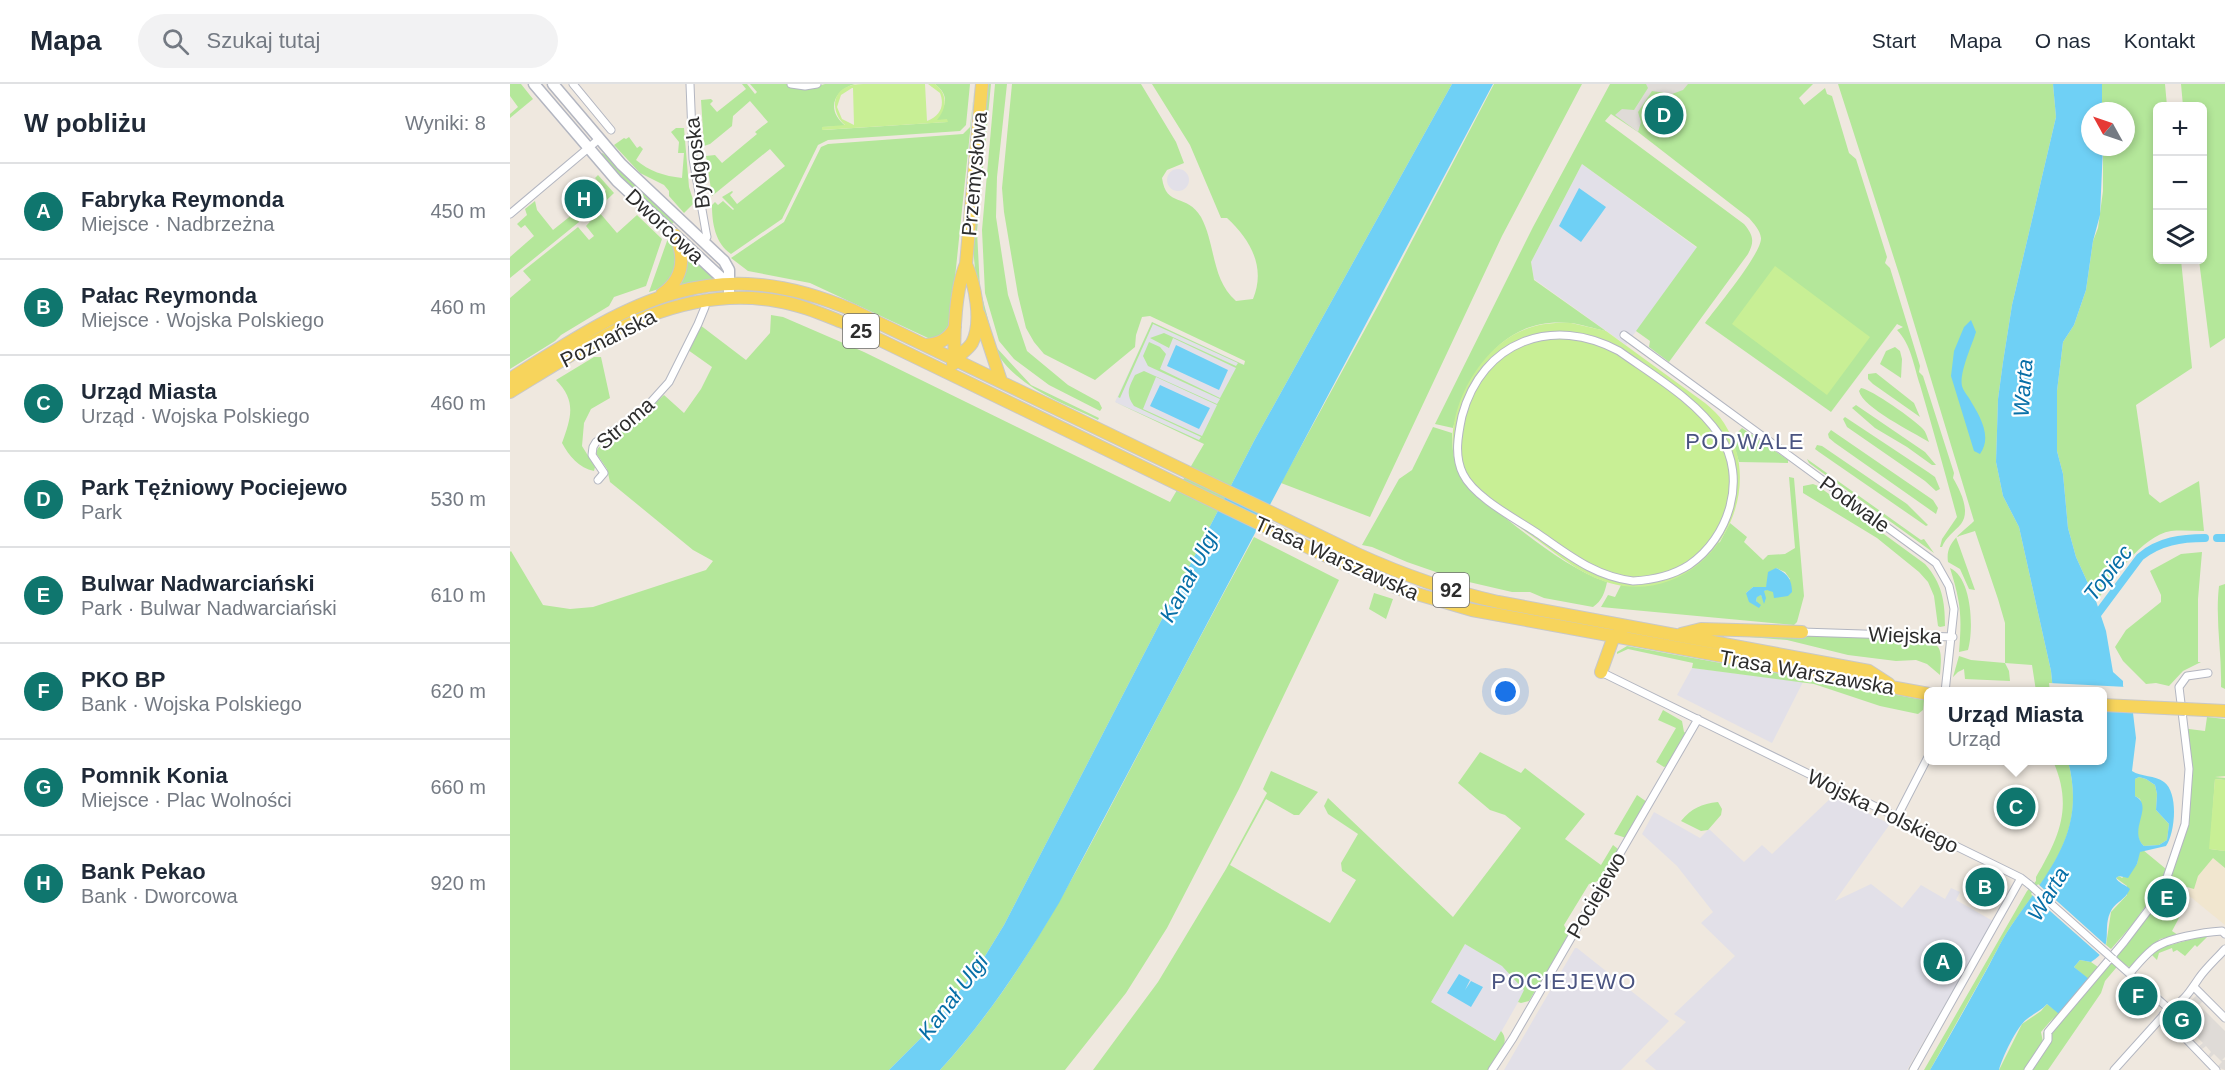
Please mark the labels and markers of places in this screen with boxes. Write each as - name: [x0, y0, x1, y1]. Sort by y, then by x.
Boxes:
- pin: D: [1644, 93, 1684, 138]
- pin: H: [564, 176, 604, 222]
- pin: C: [1996, 784, 2036, 830]
- pin: B: [1966, 864, 2004, 910]
- pin: E: [2148, 876, 2186, 920]
- pin: A: [1924, 940, 1962, 984]
- pin: F: [2118, 974, 2158, 1018]
- pin: G: [2162, 998, 2202, 1042]

